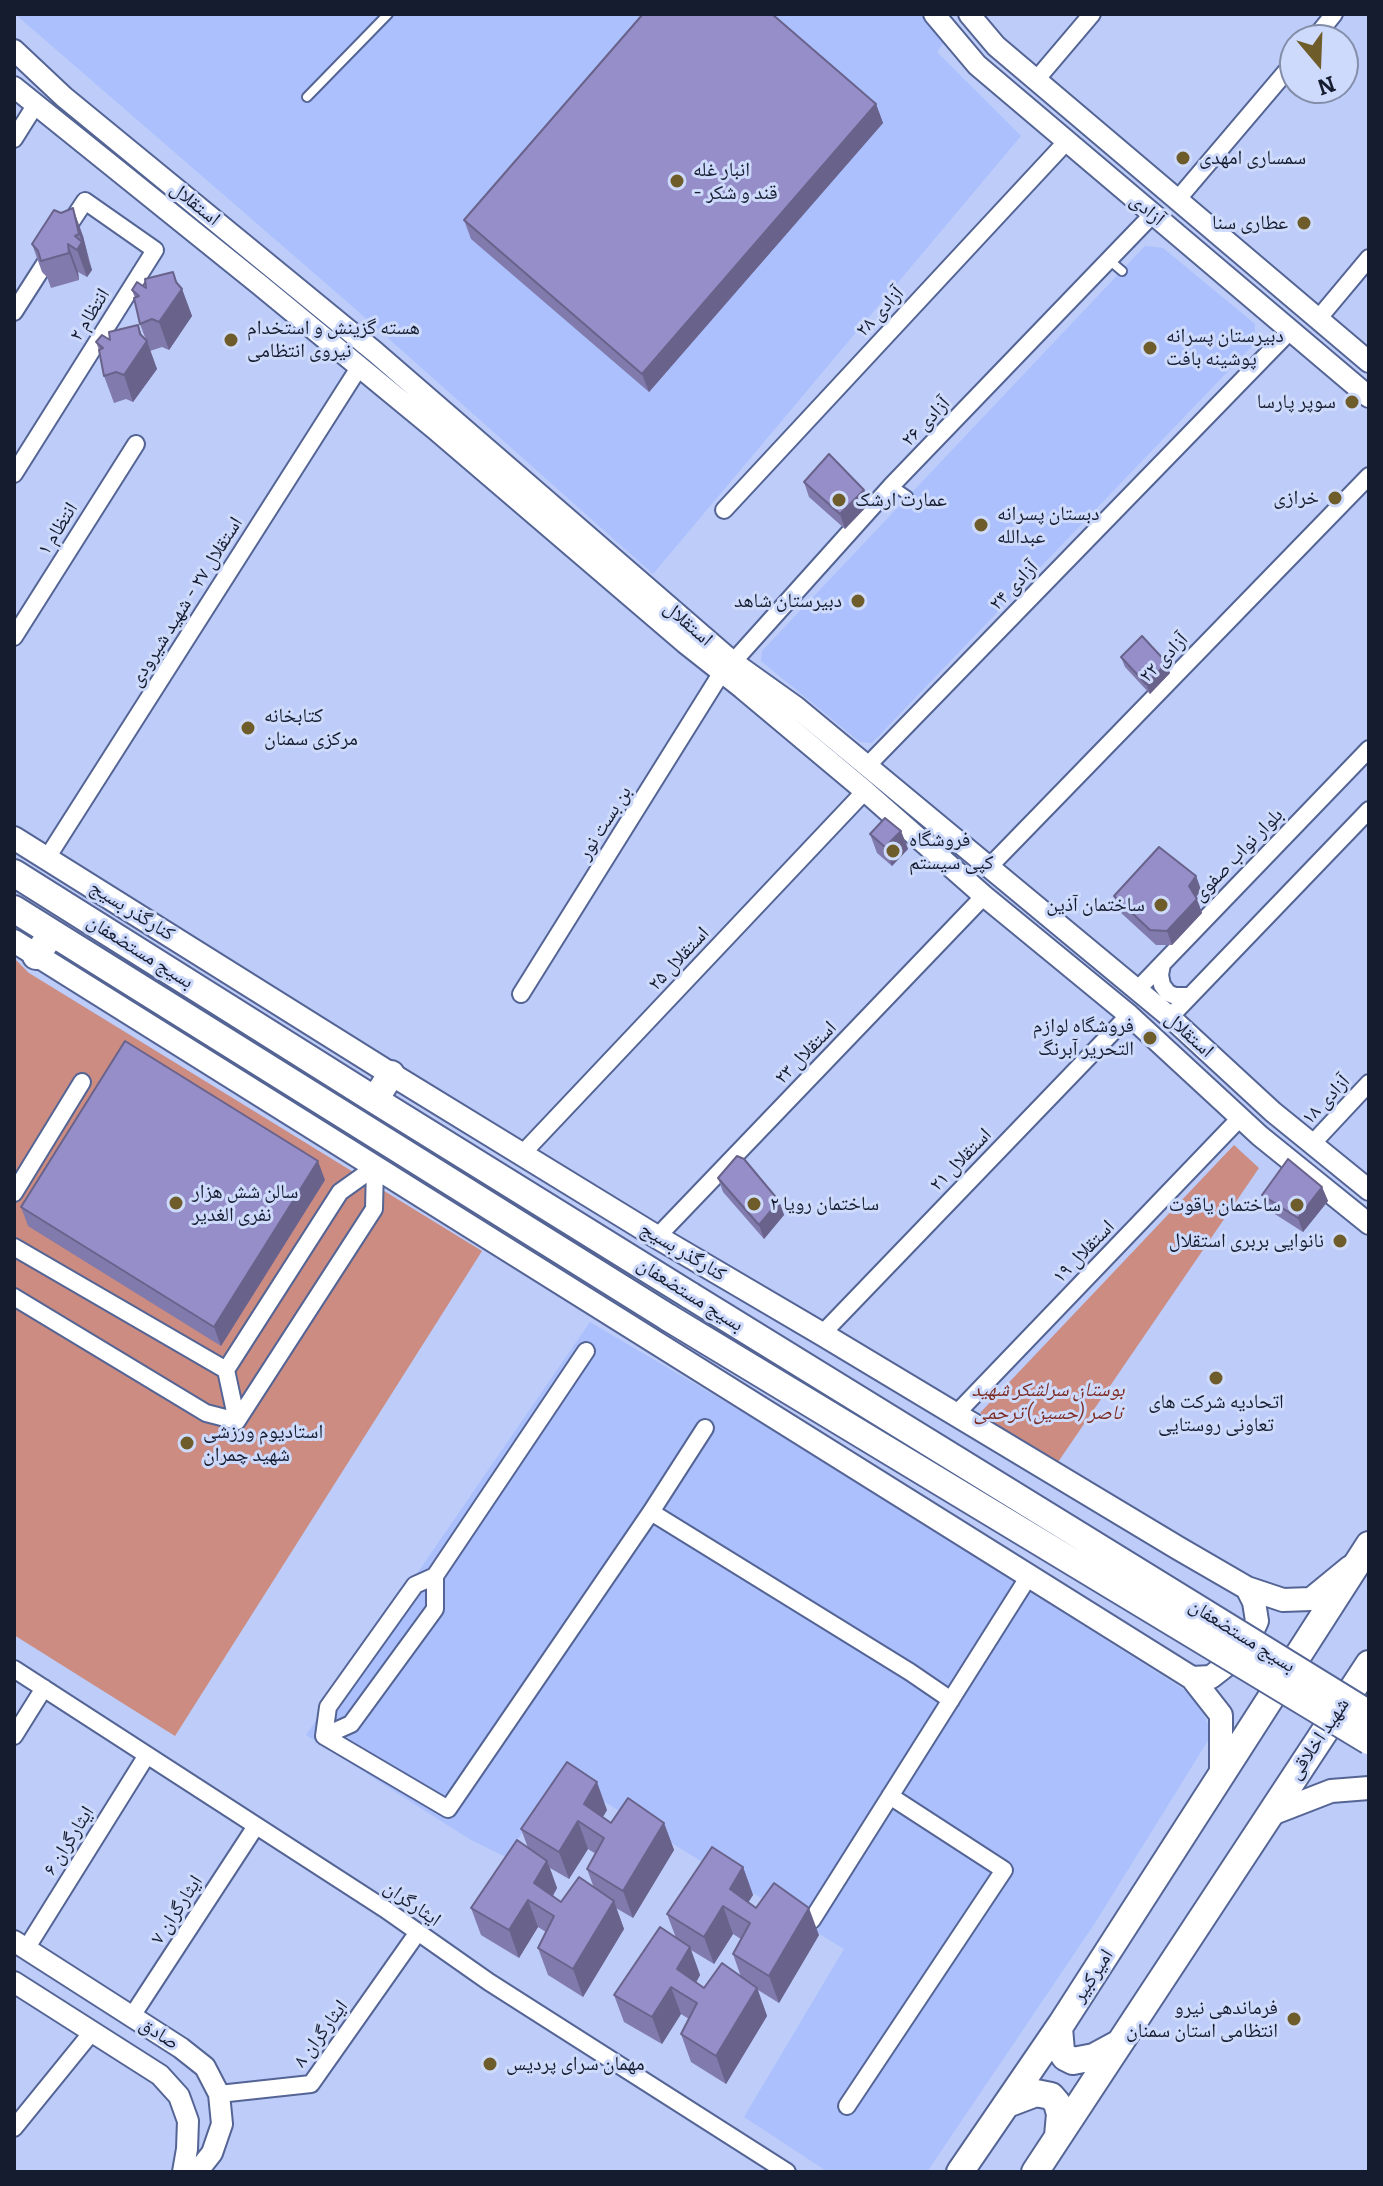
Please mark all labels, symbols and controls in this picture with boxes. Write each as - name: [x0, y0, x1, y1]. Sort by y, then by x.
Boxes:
- north arrow: [1279, 24, 1359, 104]
- text: N: [1314, 70, 1339, 101]
- place label: سمساری امهدی: [1199, 146, 1306, 170]
- marker: سمساری امهدی: [1174, 149, 1192, 167]
- place label: انبار غله - قند و شکر: [693, 158, 778, 205]
- marker: انبار غله - قند و شکر: [668, 172, 686, 190]
- street label: استقلال: [165, 177, 225, 231]
- street label: آزادی: [1125, 189, 1169, 231]
- place label: عطاری سنا: [1212, 211, 1288, 235]
- marker: عطاری سنا: [1295, 214, 1313, 232]
- street label: آزادی ۲۸: [851, 282, 909, 342]
- street label: انتظام ۲: [64, 284, 116, 346]
- place label: هسته گزینش و استخدام نیروی انتظامی: [247, 316, 420, 363]
- place label: دبیرستان پسرانه پوشینه بافت: [1166, 324, 1284, 371]
- marker: هسته گزینش و استخدام نیروی انتظامی: [222, 331, 240, 349]
- marker: دبیرستان پسرانه پوشینه بافت: [1141, 339, 1159, 357]
- place label: سوپر پارسا: [1257, 390, 1336, 414]
- street label: آزادی ۲۶: [897, 392, 955, 452]
- marker: سوپر پارسا: [1343, 393, 1361, 411]
- place label: خرازی: [1273, 486, 1319, 510]
- place label: عمارت ارشک: [855, 488, 947, 512]
- marker: خرازی: [1326, 489, 1344, 507]
- marker: عمارت ارشک: [830, 491, 848, 509]
- street label: انتظام ۱: [32, 498, 84, 560]
- place label: دبستان پسرانه عبدالله: [997, 502, 1100, 549]
- street label: استقلال ۲۷ - شهید شیرودی: [124, 513, 248, 691]
- marker: دبستان پسرانه عبدالله: [972, 516, 990, 534]
- street label: آزادی ۲۴: [985, 556, 1043, 616]
- place label: دبیرستان شاهد: [734, 589, 842, 613]
- marker: دبیرستان شاهد: [849, 592, 867, 610]
- street label: استقلال: [659, 596, 717, 652]
- street label: آزادی ۲۲: [1135, 628, 1193, 688]
- place label: کتابخانه مرکزی سمنان: [264, 704, 358, 751]
- marker: کتابخانه مرکزی سمنان: [239, 719, 257, 737]
- street label: بن بست نور: [573, 781, 637, 865]
- street label: بلوار نواب صفوی: [1188, 803, 1288, 907]
- place label: فروشگاه کپی سیستم: [909, 828, 994, 875]
- marker: فروشگاه کپی سیستم: [884, 842, 902, 860]
- street label: کنارگذر بسیج: [85, 875, 179, 947]
- place label: ساختمان آذین: [1046, 893, 1145, 917]
- marker: ساختمان آذین: [1152, 896, 1170, 914]
- street label: بسیج مستضعفان: [82, 910, 198, 994]
- street label: استقلال ۲۵: [643, 922, 715, 996]
- street label: استقلال: [1160, 1007, 1218, 1063]
- place label: فروشگاه لوازم التحریر آبرنگ: [1033, 1014, 1134, 1061]
- street label: استقلال ۲۳: [770, 1016, 842, 1090]
- marker: فروشگاه لوازم التحریر آبرنگ: [1141, 1029, 1159, 1047]
- street label: آزادی ۱۸: [1297, 1070, 1355, 1130]
- street label: استقلال ۲۱: [925, 1123, 997, 1197]
- place label: سالن شش هزار نفری الغدیر: [192, 1180, 298, 1227]
- place label: ساختمان رویا ۲: [770, 1192, 879, 1216]
- place label: ساختمان یاقوت: [1169, 1193, 1281, 1217]
- marker: سالن شش هزار نفری الغدیر: [167, 1194, 185, 1212]
- marker: ساختمان رویا ۲: [745, 1195, 763, 1213]
- marker: ساختمان یاقوت: [1288, 1196, 1306, 1214]
- street label: استقلال ۱۹: [1048, 1215, 1120, 1289]
- street label: کنارگذر بسیج: [636, 1217, 730, 1287]
- place label: نانوایی بربری استقلال: [1169, 1229, 1324, 1253]
- marker: نانوایی بربری استقلال: [1331, 1232, 1349, 1250]
- street label: بسیج مستضعفان: [632, 1253, 748, 1337]
- marker: اتحادیه شرکت های تعاونی روستایی: [1207, 1369, 1225, 1387]
- park label: بوستان سرلشکر شهید ناصر (حسین) ترحمی: [971, 1378, 1125, 1425]
- place label: اتحادیه شرکت های تعاونی روستایی: [1148, 1390, 1284, 1437]
- place label: استادیوم ورزشی شهید چمران: [203, 1420, 323, 1467]
- marker: استادیوم ورزشی شهید چمران: [178, 1434, 196, 1452]
- street label: بسیج مستضعفان: [1184, 1594, 1300, 1678]
- street label: شهید اخلاقی: [1283, 1694, 1355, 1784]
- street label: ایثارگران ۶: [38, 1802, 100, 1880]
- street label: ایثارگران ۷: [146, 1871, 208, 1949]
- street label: ایثارگران: [379, 1876, 445, 1932]
- street label: امیرکبیر: [1067, 1945, 1119, 2007]
- street label: ایثارگران ۸: [289, 1996, 353, 2072]
- place label: فرماندهی نیرو انتظامی استان سمنان: [1126, 1996, 1278, 2043]
- marker: فرماندهی نیرو انتظامی استان سمنان: [1285, 2010, 1303, 2028]
- street label: صادق: [135, 2012, 183, 2056]
- place label: مهمان سرای پردیس: [506, 2052, 645, 2076]
- marker: مهمان سرای پردیس: [481, 2055, 499, 2073]

